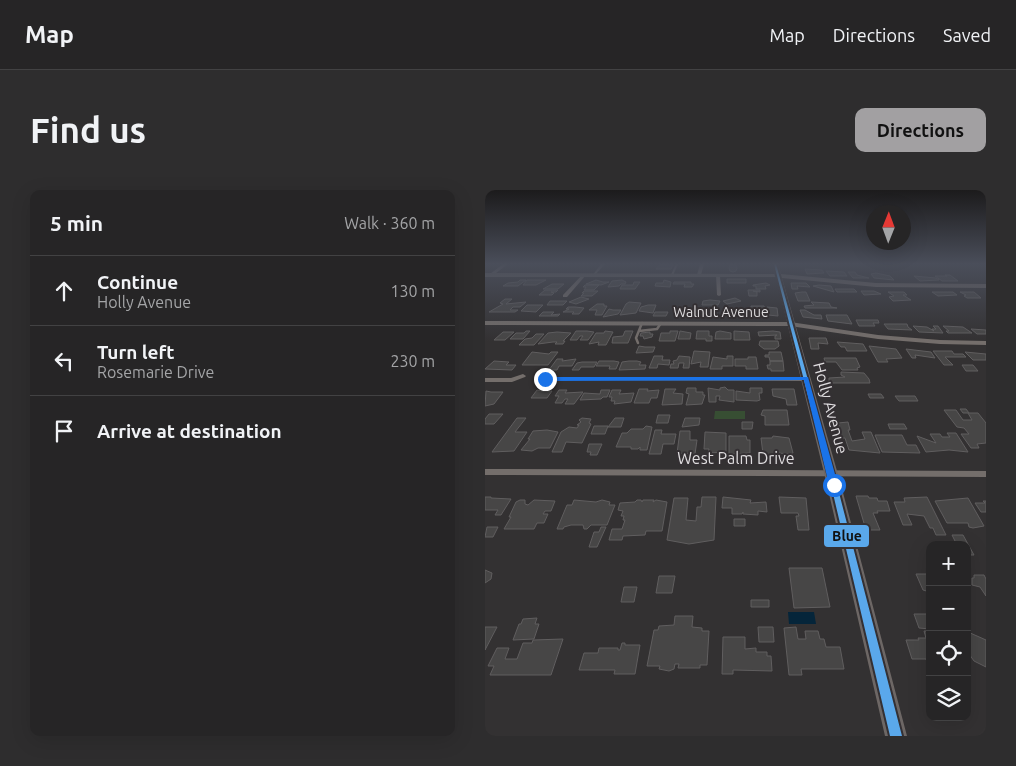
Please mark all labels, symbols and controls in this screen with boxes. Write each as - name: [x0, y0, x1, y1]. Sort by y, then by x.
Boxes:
- text: Map: [25, 21, 74, 48]
- text: Map: [769, 25, 805, 45]
- text: Directions: [833, 25, 915, 45]
- text: Saved: [943, 25, 991, 45]
- button: Directions: [855, 108, 986, 152]
- text: Find us: [30, 110, 146, 150]
- north arrow: [866, 205, 911, 250]
- text: 5 min: [50, 211, 103, 235]
- text: Walk · 360 m: [344, 214, 435, 232]
- text: Continue: [97, 271, 178, 293]
- icon: ahead: [50, 277, 78, 305]
- text: 130 m: [390, 282, 435, 300]
- text: Holly Avenue: [97, 293, 191, 311]
- street label: Walnut Avenue: [673, 304, 769, 320]
- text: Turn left: [97, 341, 175, 363]
- icon: left: [50, 347, 78, 375]
- text: 230 m: [390, 352, 435, 370]
- street label: Holly Avenue: [810, 360, 852, 456]
- text: Rosemarie Drive: [97, 363, 214, 381]
- route end: [534, 368, 557, 391]
- icon: arrive: [50, 417, 78, 445]
- text: Arrive at destination: [97, 420, 282, 442]
- street label: West Palm Drive: [677, 449, 795, 467]
- route start: [823, 474, 846, 497]
- line badge: Blue: [823, 524, 870, 548]
- text: Blue: [832, 528, 862, 544]
- map controls: [926, 541, 971, 721]
- button: +: [926, 541, 971, 586]
- button: −: [926, 586, 971, 631]
- button: locate: [926, 631, 971, 676]
- button: layers: [926, 676, 971, 721]

